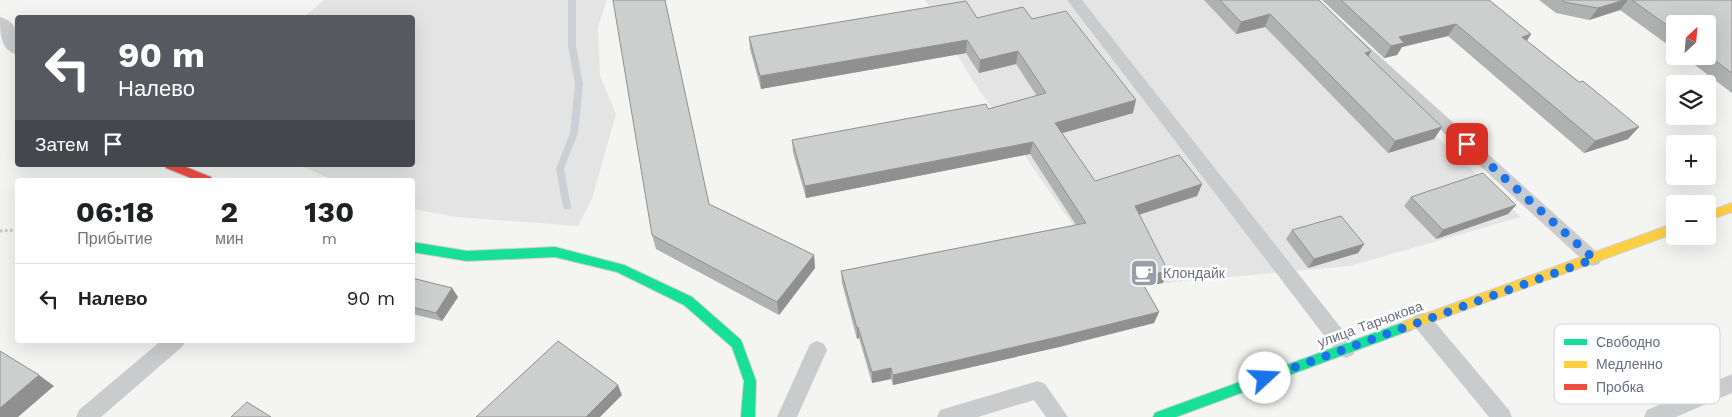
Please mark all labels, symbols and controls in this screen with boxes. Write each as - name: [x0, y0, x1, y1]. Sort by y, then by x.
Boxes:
- north arrow: [1666, 15, 1716, 65]
- map controls: [1666, 15, 1716, 245]
- text: 90 m: [118, 34, 205, 76]
- icon: left: [35, 35, 100, 100]
- button: layers: [1666, 75, 1716, 125]
- text: Налево: [118, 76, 195, 101]
- pin: [1446, 123, 1488, 165]
- icon: arrive: [99, 130, 127, 158]
- icon: arrive: [1453, 130, 1481, 158]
- text: Затем: [35, 133, 89, 156]
- button: +: [1666, 135, 1716, 185]
- text: 06:18: [76, 194, 154, 229]
- text: 2: [220, 194, 238, 229]
- text: 130: [304, 194, 354, 229]
- button: −: [1666, 195, 1716, 245]
- text: Прибытие: [77, 229, 153, 248]
- text: мин: [215, 229, 244, 248]
- text: m: [322, 229, 337, 248]
- cafe icon: Клондайк: [1129, 258, 1159, 288]
- place label: Клондайк: [1163, 265, 1226, 281]
- icon: left: [35, 285, 63, 313]
- text: Налево: [78, 287, 148, 310]
- text: 90 m: [347, 287, 395, 310]
- street label: улица Тарчокова: [1315, 297, 1425, 350]
- legend: [1554, 324, 1720, 404]
- text: Свободно: [1596, 334, 1661, 350]
- position arrow: [1238, 351, 1290, 403]
- text: Медленно: [1596, 356, 1663, 372]
- text: Пробка: [1596, 379, 1644, 395]

